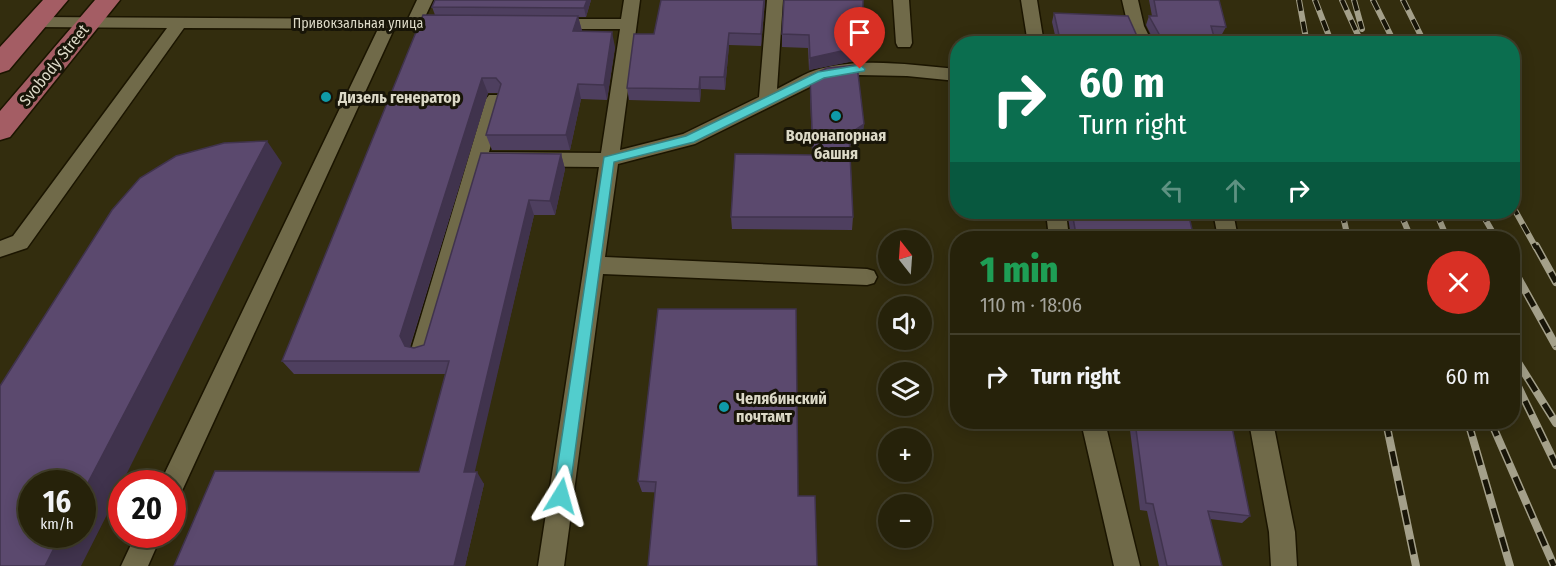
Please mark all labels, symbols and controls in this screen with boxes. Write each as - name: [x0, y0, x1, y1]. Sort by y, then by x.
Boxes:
- pin: [834, 7, 885, 69]
- street label: Привокзальная улица: [293, 15, 423, 32]
- icon: arrive: [843, 16, 876, 49]
- street label: Svobody Street: [15, 20, 93, 109]
- text: 60 m: [1079, 58, 1165, 108]
- icon: right: [980, 60, 1058, 138]
- place label: Дизель генератор: [337, 88, 461, 107]
- marker: Дизель генератор: [319, 90, 333, 104]
- marker: Водонапорная башня: [829, 109, 843, 123]
- text: Turn right: [1079, 109, 1187, 141]
- place label: Водонапорная башня: [786, 126, 886, 163]
- icon: left: [1156, 174, 1189, 207]
- icon: ahead: [1219, 174, 1252, 207]
- icon: right: [1282, 174, 1315, 207]
- north arrow: [878, 230, 932, 284]
- map controls: [878, 230, 932, 548]
- text: 1 min: [980, 248, 1058, 292]
- button: close: [1427, 251, 1490, 314]
- text: 110 m · 18:06: [980, 293, 1082, 317]
- button: sound: [878, 296, 932, 350]
- icon: right: [980, 360, 1013, 393]
- button: layers: [878, 362, 932, 416]
- text: Turn right: [1031, 363, 1120, 390]
- text: 60 m: [1446, 363, 1490, 390]
- place label: Челябинский почтамт: [736, 389, 827, 426]
- marker: Челябинский почтамт: [717, 400, 731, 414]
- button: +: [878, 428, 932, 482]
- position arrow: [529, 464, 593, 528]
- speed limit sign: 20: [108, 470, 186, 548]
- text: 16: [43, 484, 71, 520]
- button: −: [878, 494, 932, 548]
- text: km/h: [40, 515, 74, 533]

